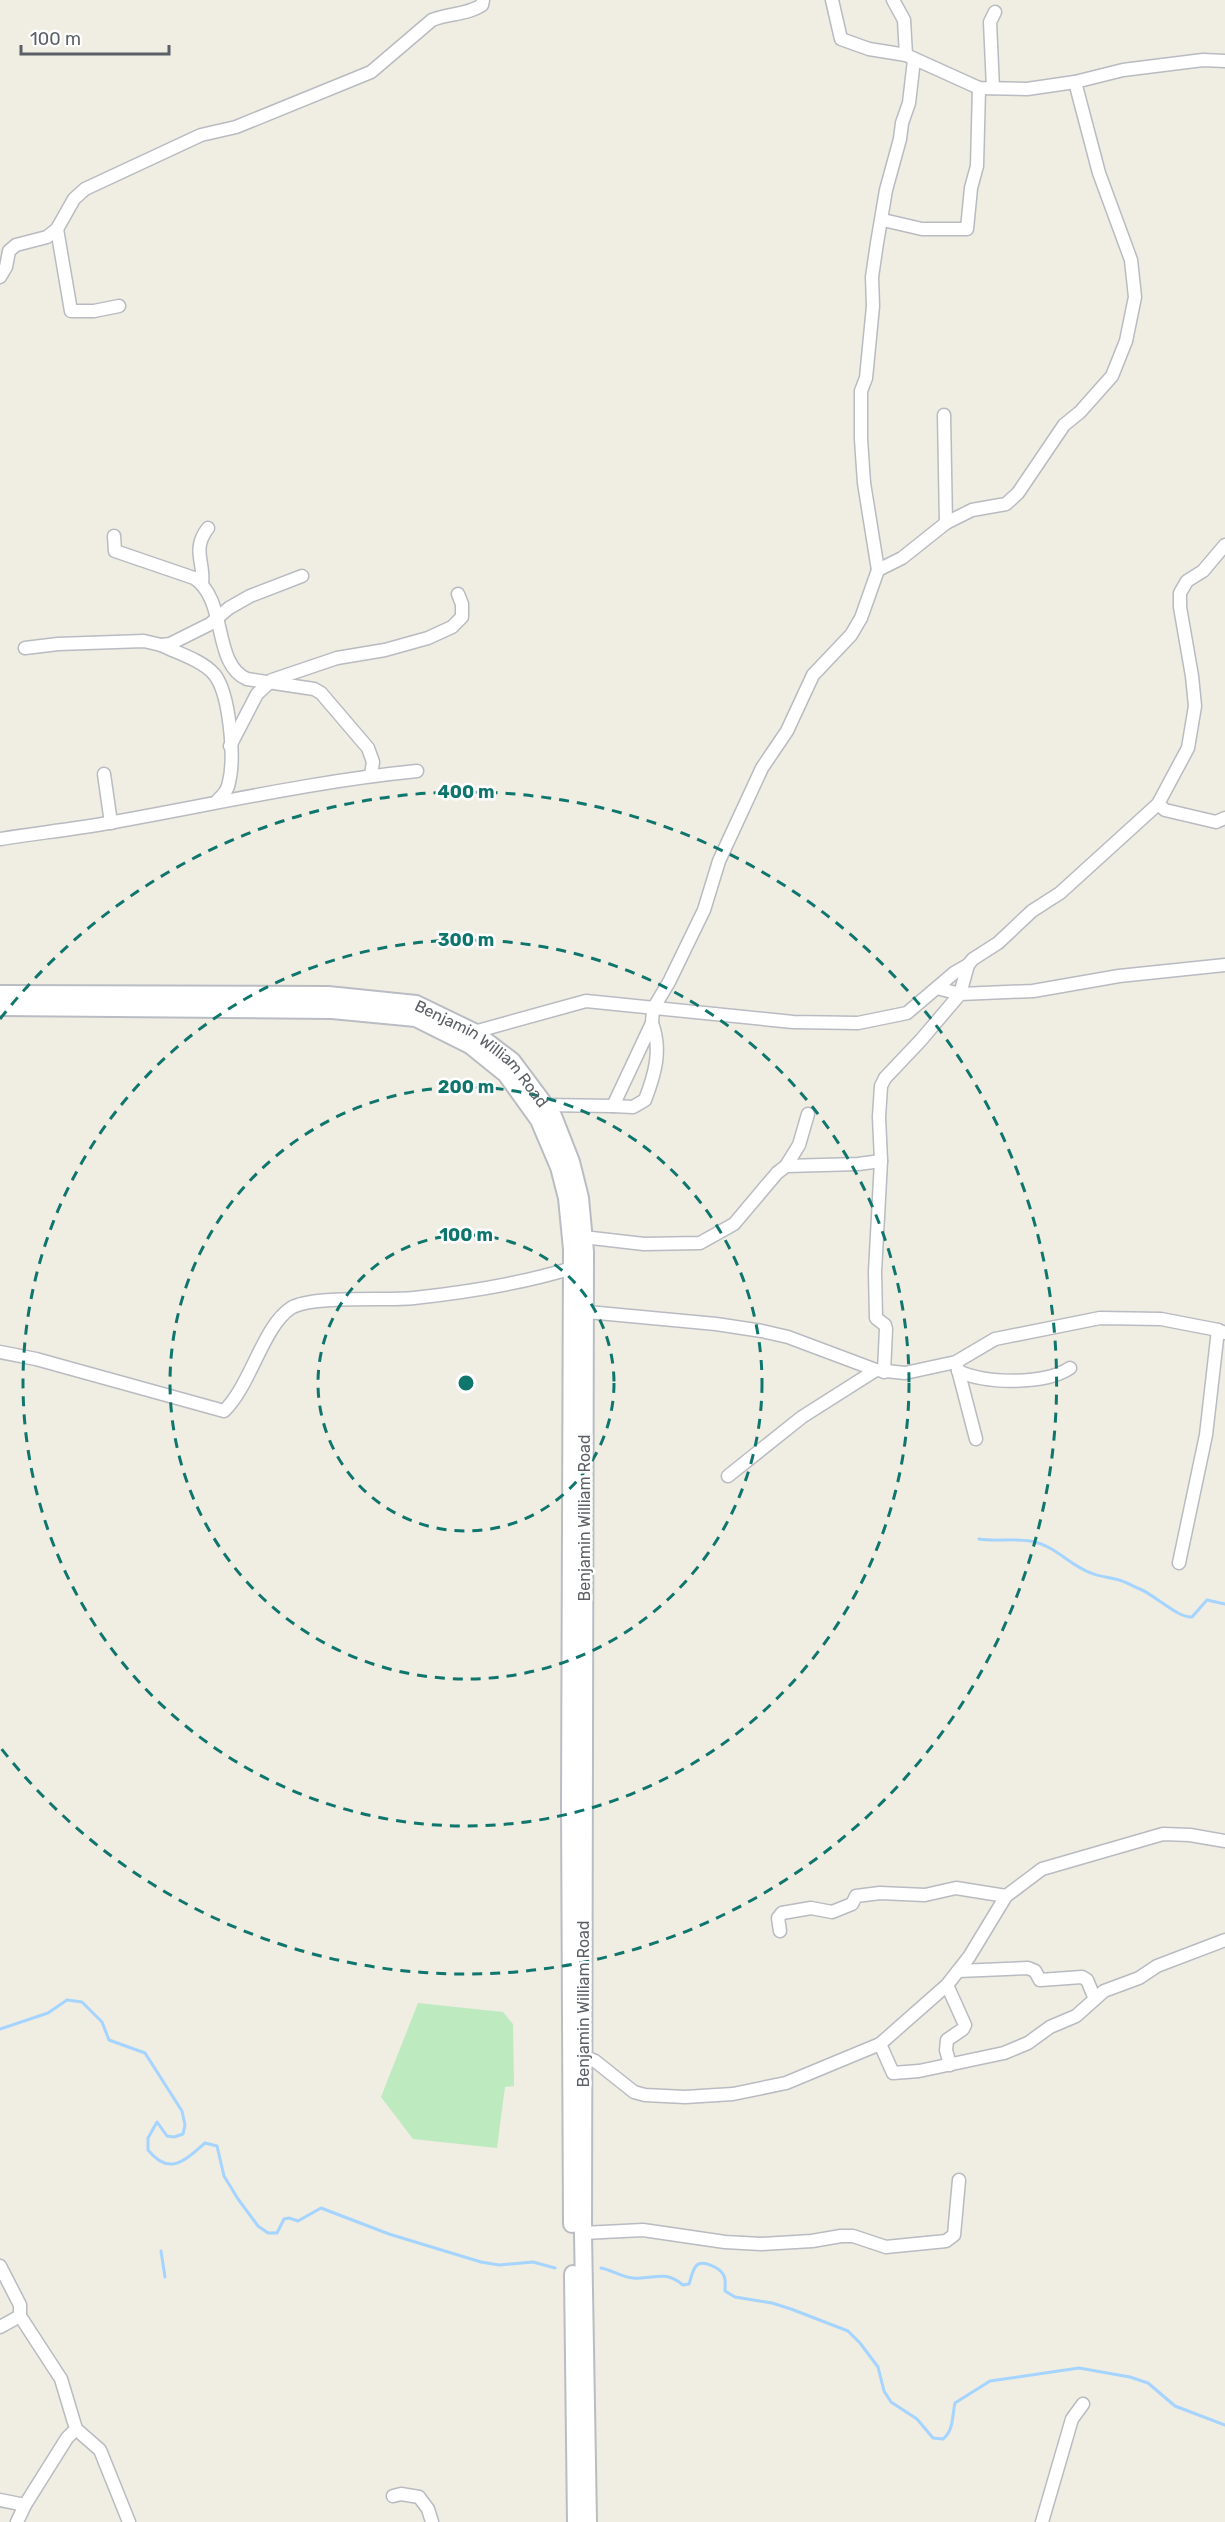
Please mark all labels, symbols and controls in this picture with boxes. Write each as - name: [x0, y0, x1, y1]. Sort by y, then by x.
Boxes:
- scale bar: [21, 18, 170, 56]
- text: 100 m: [30, 28, 81, 50]
- text: 400 m: [437, 781, 495, 803]
- text: 300 m: [438, 929, 494, 951]
- street label: Benjamin William Road: [412, 996, 552, 1111]
- text: 200 m: [438, 1076, 494, 1098]
- text: 100 m: [439, 1224, 493, 1246]
- centre of rings: [456, 1373, 476, 1393]
- street label: Benjamin William Road: [575, 1435, 594, 1601]
- street label: Benjamin William Road: [574, 1921, 593, 2087]

